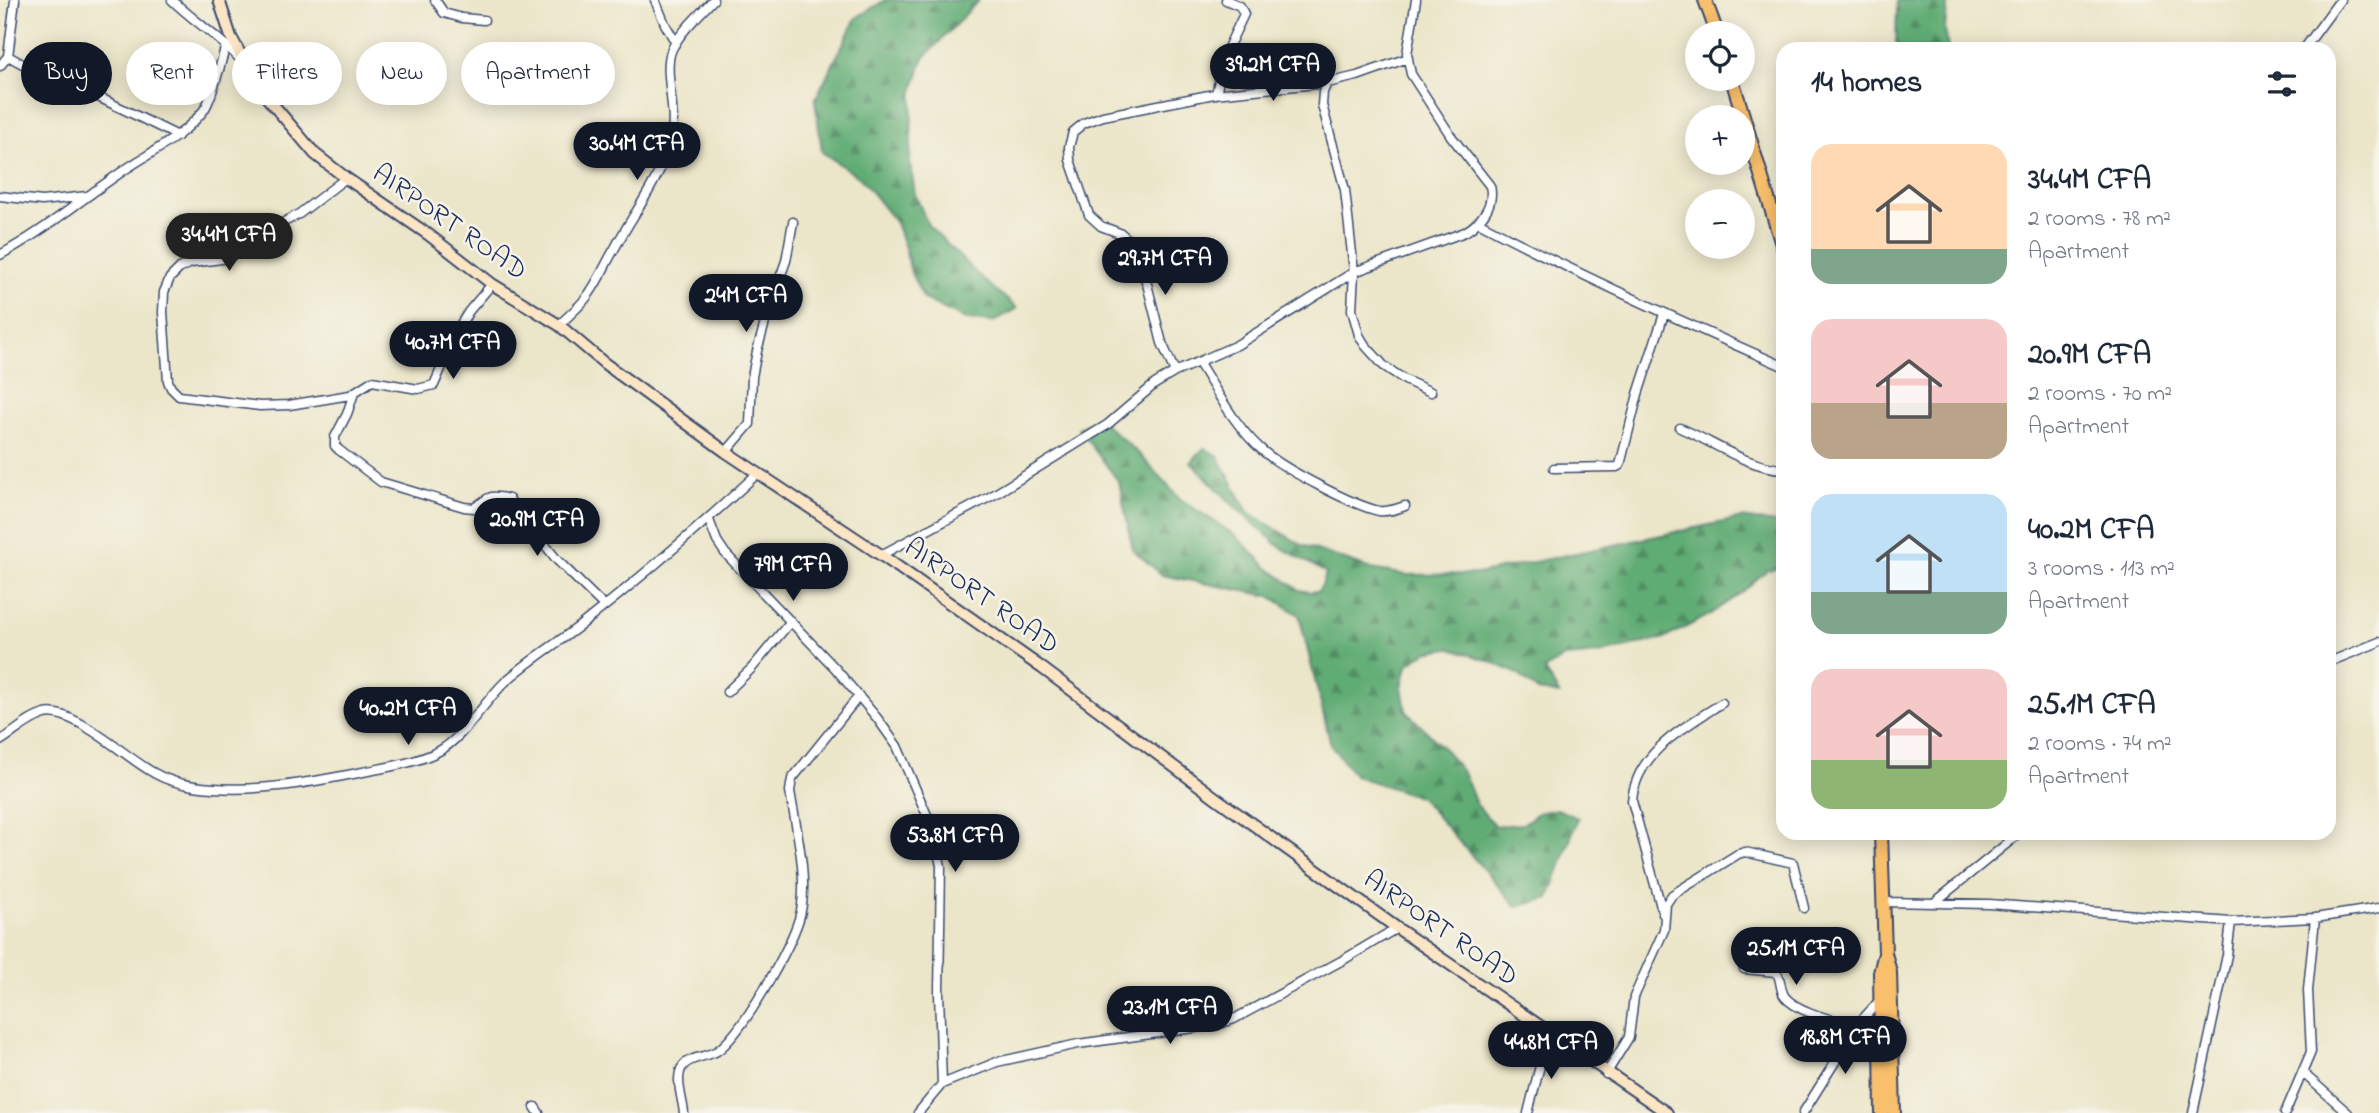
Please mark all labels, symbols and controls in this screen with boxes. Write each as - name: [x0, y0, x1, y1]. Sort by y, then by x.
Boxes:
- map controls: [1685, 21, 1755, 259]
- button: locate: [1685, 21, 1755, 91]
- chip: Buy: [21, 42, 112, 105]
- chip: Rent: [126, 42, 218, 105]
- chip: Filters: [232, 42, 342, 105]
- chip: New: [356, 42, 447, 105]
- chip: Apartment: [461, 42, 615, 105]
- pin: 39.2M CFA: [1193, 43, 1353, 103]
- text: 39.2M CFA: [1226, 49, 1320, 82]
- text: 14 homes: [1811, 62, 1922, 106]
- icon: filters: [2263, 65, 2301, 103]
- button: +: [1685, 105, 1755, 175]
- pin: 30.4M CFA: [557, 122, 717, 182]
- text: 30.4M CFA: [589, 128, 685, 161]
- street label: AIRPORT ROAD: [363, 154, 535, 292]
- text: 34.4M CFA: [2028, 159, 2151, 203]
- icon: home: [1867, 172, 1951, 256]
- button: −: [1685, 189, 1755, 259]
- text: 2 rooms · 78 m²: [2028, 203, 2171, 236]
- pin: 34.4M CFA: [149, 214, 309, 273]
- text: 34.4M CFA: [182, 219, 276, 252]
- text: Apartment: [2028, 236, 2129, 269]
- pin: 29.7M CFA: [1085, 238, 1245, 297]
- text: 29.7M CFA: [1118, 243, 1212, 276]
- pin: 24M CFA: [681, 274, 811, 334]
- text: 24M CFA: [705, 280, 787, 313]
- pin: 40.7M CFA: [373, 322, 533, 381]
- text: 40.7M CFA: [406, 327, 501, 360]
- text: 20.9M CFA: [2028, 334, 2151, 378]
- icon: home: [1867, 347, 1951, 431]
- text: 2 rooms · 70 m²: [2028, 378, 2172, 411]
- text: Apartment: [2028, 411, 2129, 444]
- pin: 20.9M CFA: [457, 498, 617, 558]
- text: 20.9M CFA: [490, 504, 584, 537]
- text: 40.2M CFA: [2028, 509, 2154, 553]
- icon: home: [1867, 522, 1951, 606]
- street label: AIRPORT ROAD: [895, 528, 1067, 666]
- pin: 79M CFA: [728, 544, 858, 603]
- text: 79M CFA: [754, 549, 832, 582]
- text: 3 rooms · 113 m²: [2028, 553, 2175, 586]
- text: Apartment: [2028, 586, 2129, 619]
- text: 25.1M CFA: [2028, 684, 2156, 728]
- pin: 40.2M CFA: [328, 688, 488, 747]
- text: 40.2M CFA: [360, 693, 456, 726]
- icon: home: [1867, 697, 1951, 781]
- text: 2 rooms · 74 m²: [2028, 728, 2172, 761]
- text: Apartment: [2028, 761, 2129, 794]
- pin: 53.8M CFA: [875, 814, 1035, 874]
- text: 53.8M CFA: [906, 820, 1004, 853]
- street label: AIRPORT ROAD: [1354, 860, 1526, 998]
- pin: 25.1M CFA: [1716, 928, 1876, 987]
- text: 25.1M CFA: [1747, 933, 1845, 966]
- pin: 23.1M CFA: [1090, 986, 1250, 1046]
- text: 23.1M CFA: [1123, 992, 1217, 1025]
- pin: 18.8M CFA: [1765, 1016, 1925, 1076]
- pin: 44.8M CFA: [1471, 1021, 1631, 1081]
- text: 18.8M CFA: [1800, 1022, 1890, 1055]
- text: 44.8M CFA: [1504, 1027, 1598, 1060]

